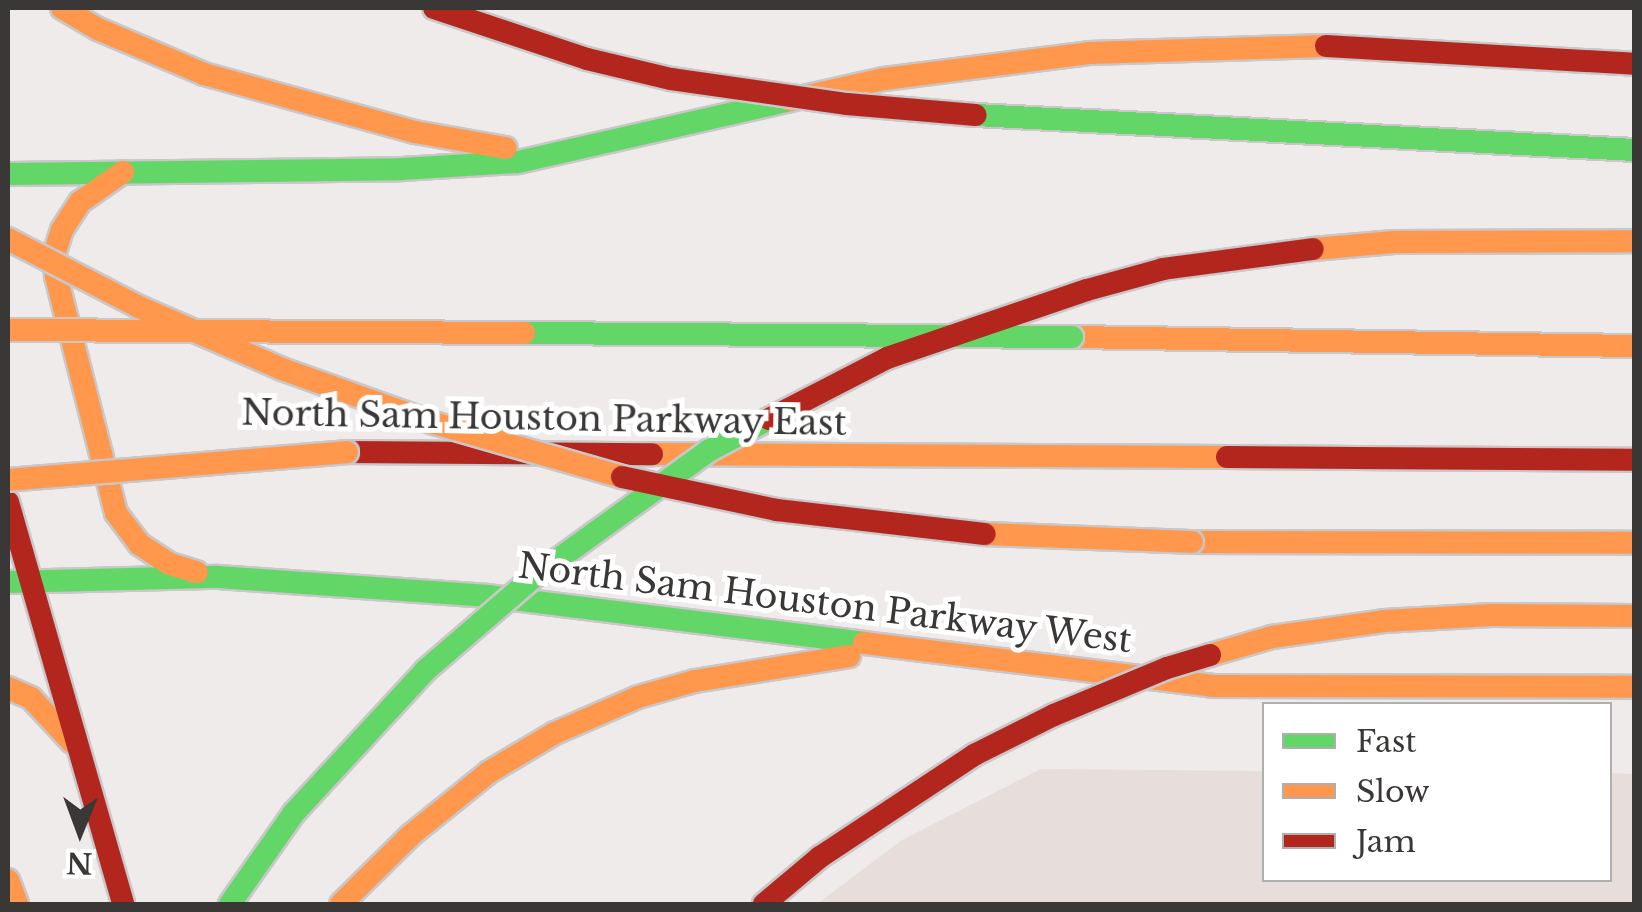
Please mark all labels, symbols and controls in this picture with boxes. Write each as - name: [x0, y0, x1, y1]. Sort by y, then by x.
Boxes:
- street label: North Sam Houston Parkway East: [240, 392, 848, 444]
- street label: North Sam Houston Parkway West: [515, 544, 1135, 662]
- legend: [1262, 702, 1612, 882]
- text: Fast: [1356, 723, 1417, 760]
- text: Slow: [1356, 773, 1430, 810]
- north arrow: [30, 782, 130, 882]
- text: Jam: [1356, 823, 1416, 860]
- text: N: [66, 845, 93, 880]

